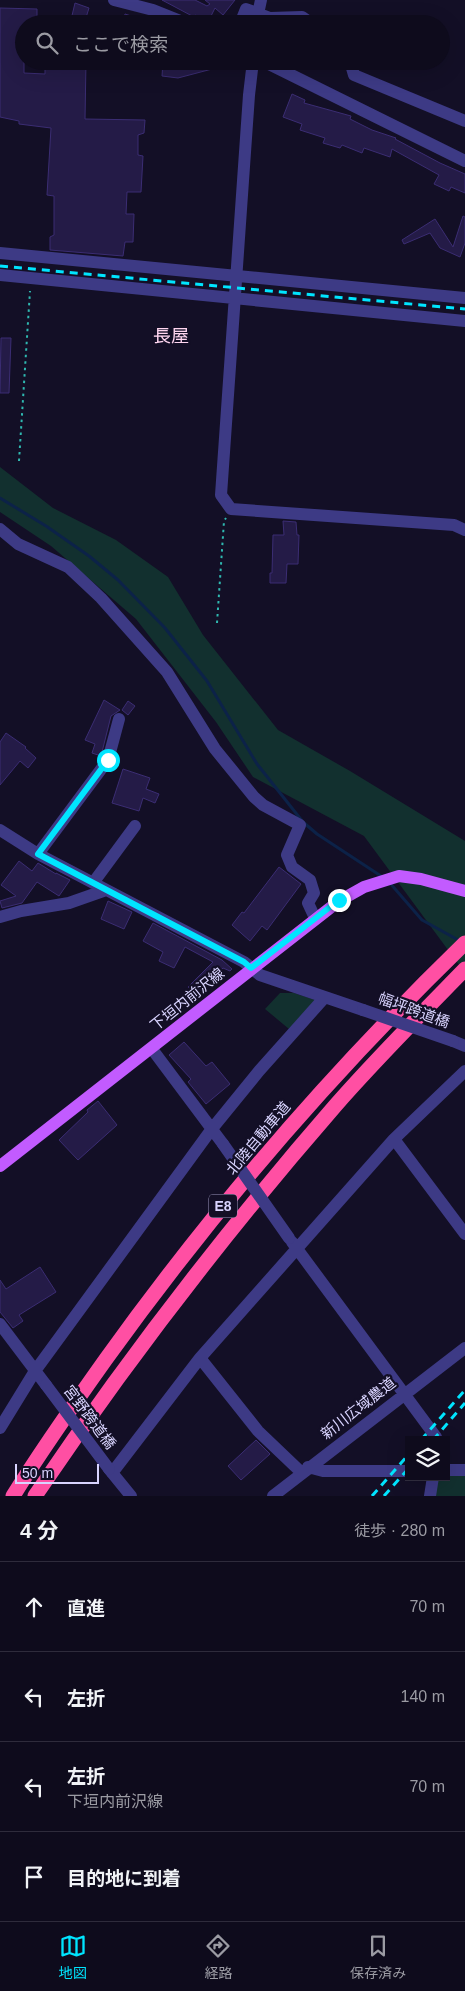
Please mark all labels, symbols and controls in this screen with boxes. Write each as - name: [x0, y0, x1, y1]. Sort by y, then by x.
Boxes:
- search box: [15, 15, 450, 70]
- icon: search: [33, 29, 61, 57]
- text: ここで検索: [73, 34, 168, 55]
- district label: 長屋: [153, 326, 189, 346]
- route start: [97, 749, 120, 772]
- route end: [328, 889, 351, 912]
- street label: 下垣内前沢線: [147, 964, 227, 1034]
- street label: 幅坪跨道橋: [376, 989, 452, 1031]
- street label: 北陸自動車道: [223, 1098, 293, 1178]
- road number: E8: [209, 1194, 237, 1218]
- street label: 新川広域農道: [317, 1374, 399, 1442]
- street label: 宮野跨道橋: [61, 1382, 119, 1452]
- map controls: [405, 1436, 450, 1481]
- button: layers: [405, 1436, 450, 1481]
- scale bar: [15, 1461, 99, 1484]
- text: 50 m: [22, 1465, 53, 1481]
- text: 4 分: [20, 1519, 59, 1542]
- text: 徒歩 · 280 m: [354, 1522, 445, 1539]
- icon: ahead: [20, 1593, 48, 1621]
- text: 直進: [67, 1598, 105, 1619]
- text: 70 m: [409, 1598, 445, 1615]
- icon: left: [20, 1683, 48, 1711]
- text: 左折: [67, 1688, 105, 1709]
- text: 140 m: [401, 1688, 445, 1705]
- text: 左折: [67, 1766, 105, 1787]
- icon: left: [20, 1773, 48, 1801]
- text: 70 m: [409, 1778, 445, 1795]
- text: 下垣内前沢線: [67, 1793, 163, 1810]
- icon: arrive: [20, 1863, 48, 1891]
- text: 目的地に到着: [67, 1868, 181, 1889]
- tab: 地図: [59, 1932, 87, 1982]
- tab: 経路: [204, 1932, 232, 1982]
- tab: 保存済み: [350, 1932, 406, 1982]

